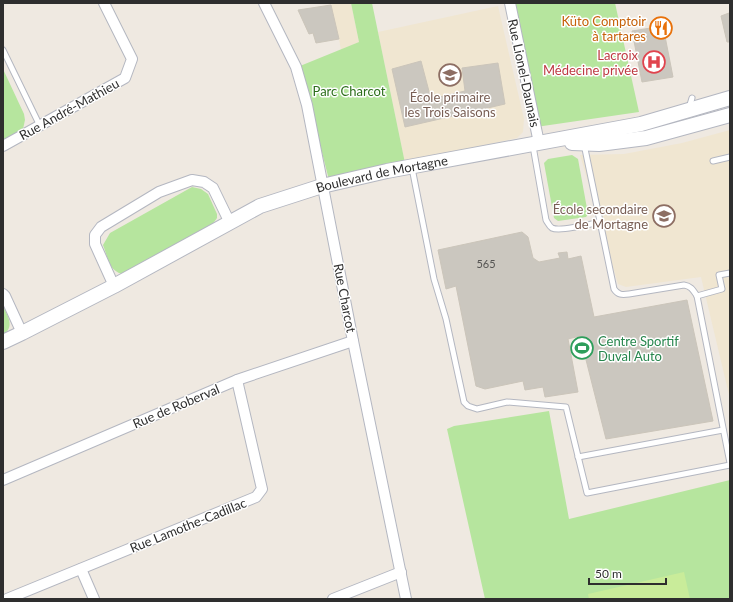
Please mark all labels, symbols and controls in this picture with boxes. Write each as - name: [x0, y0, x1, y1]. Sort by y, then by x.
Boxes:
- place label: Küto Comptoir à tartares: [561, 13, 646, 44]
- restaurant icon: Küto Comptoir à tartares: [648, 15, 674, 41]
- street label: Rue Lionel-Daunais: [505, 17, 543, 129]
- place label: Lacroix Médecine privée: [543, 47, 639, 78]
- hospital icon: Lacroix Médecine privée: [641, 49, 667, 75]
- school or university icon: École primaire les Trois Saisons: [437, 62, 463, 88]
- street label: Rue André-Mathieu: [16, 75, 122, 143]
- park label: Parc Charcot: [313, 83, 386, 99]
- place label: École primaire les Trois Saisons: [404, 89, 496, 120]
- street label: Boulevard de Mortagne: [314, 152, 449, 196]
- place label: École secondaire de Mortagne: [553, 201, 648, 232]
- school or university icon: École secondaire de Mortagne: [651, 203, 677, 229]
- house number: 565: [476, 257, 496, 270]
- street label: Rue Charcot: [330, 262, 360, 334]
- place label: Centre Sportif Duval Auto: [598, 333, 679, 364]
- sports icon: Centre Sportif Duval Auto: [569, 335, 595, 361]
- street label: Rue de Roberval: [130, 380, 222, 432]
- street label: Rue Lamothe-Cadillac: [127, 494, 249, 556]
- scale bar: [589, 560, 666, 586]
- text: 50 m: [595, 566, 622, 581]

